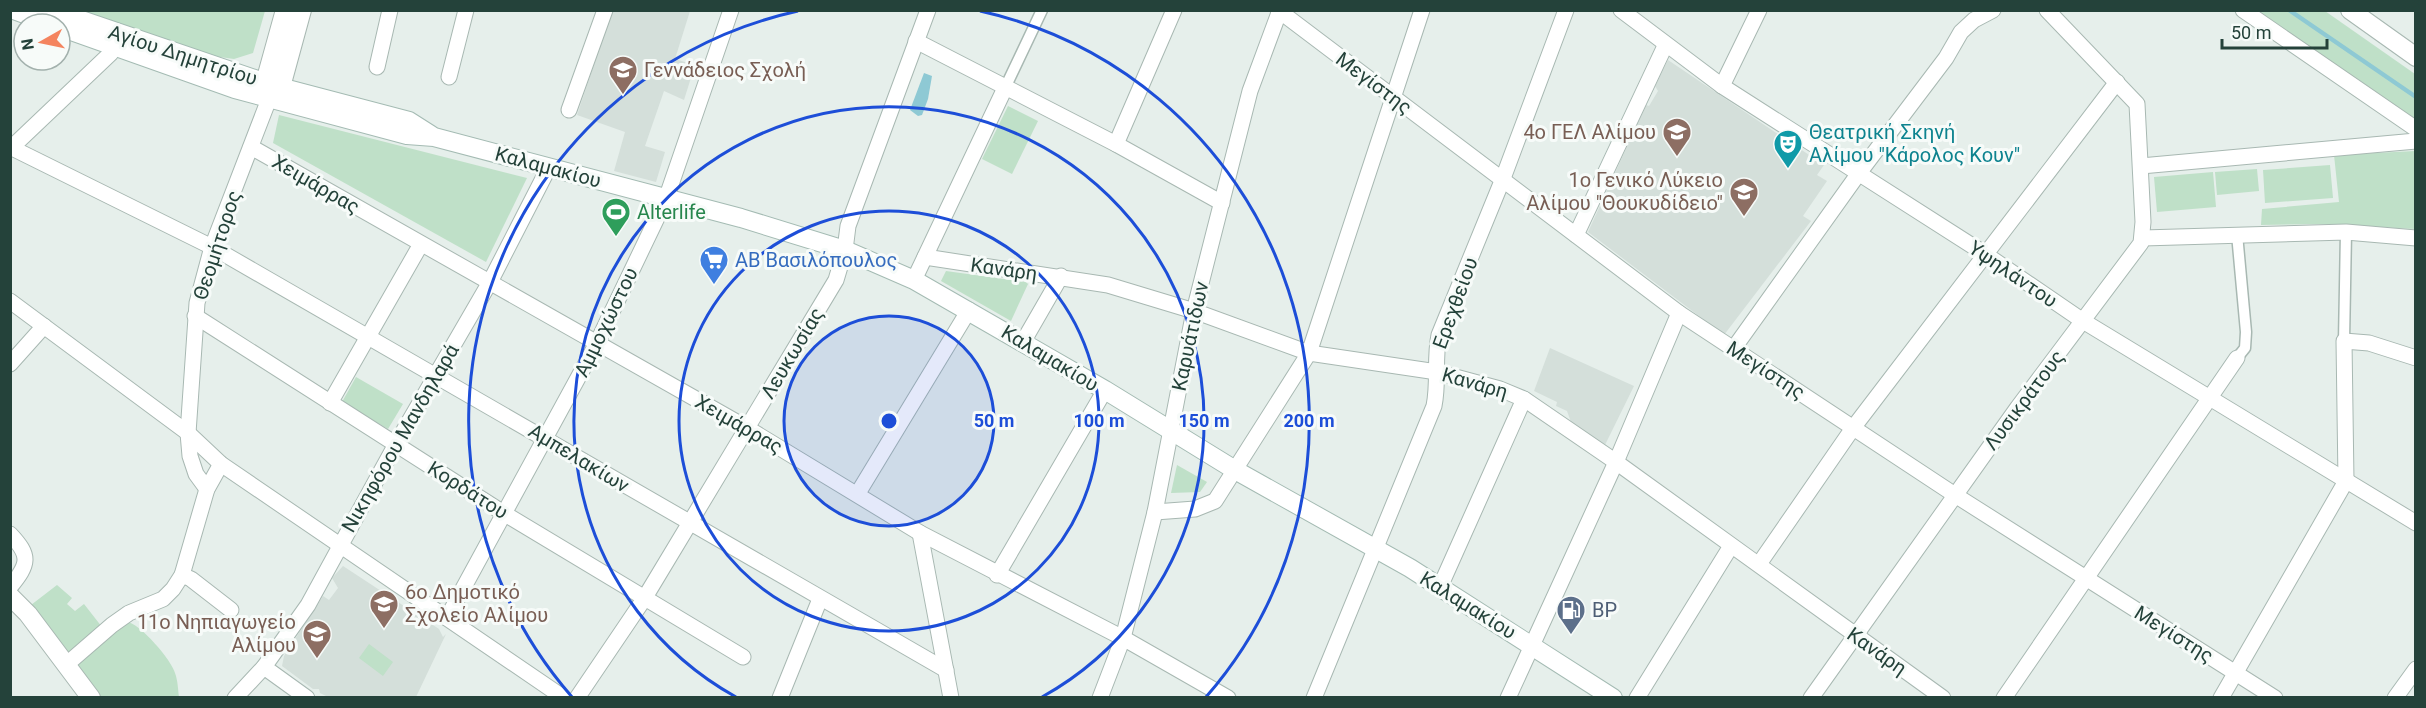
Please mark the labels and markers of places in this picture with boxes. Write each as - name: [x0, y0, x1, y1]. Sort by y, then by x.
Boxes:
- school or university icon: Γεννάδειος Σχολή: [607, 54, 639, 96]
- place label: Γεννάδειος Σχολή: [644, 58, 806, 82]
- school or university icon: 4ο ΓΕΛ Αλίμου: [1661, 116, 1693, 158]
- place label: 4ο ΓΕΛ Αλίμου: [1523, 120, 1656, 144]
- place label: Θεατρική Σκηνή Αλίμου "Κάρολος Κουν": [1809, 120, 2020, 167]
- theatre icon: Θεατρική Σκηνή Αλίμου "Κάρολος Κουν": [1772, 128, 1804, 170]
- place label: 1ο Γενικό Λύκειο Αλίμου "Θουκυδίδειο": [1526, 168, 1723, 215]
- school or university icon: 1ο Γενικό Λύκειο Αλίμου "Θουκυδίδειο": [1728, 176, 1760, 218]
- sports icon: Alterlife: [600, 196, 632, 238]
- place label: Alterlife: [637, 200, 706, 224]
- supermarket icon: ΑΒ Βασιλόπουλος: [698, 244, 730, 286]
- place label: ΑΒ Βασιλόπουλος: [735, 248, 897, 272]
- centre of rings: [879, 411, 899, 431]
- place label: 6ο Δημοτικό Σχολείο Αλίμου: [405, 580, 548, 627]
- school or university icon: 6ο Δημοτικό Σχολείο Αλίμου: [368, 588, 400, 630]
- fuel station icon: BP: [1555, 594, 1587, 636]
- place label: BP: [1592, 598, 1617, 622]
- place label: 11ο Νηπιαγωγείο Αλίμου: [137, 610, 296, 657]
- school or university icon: 11ο Νηπιαγωγείο Αλίμου: [301, 618, 333, 660]

